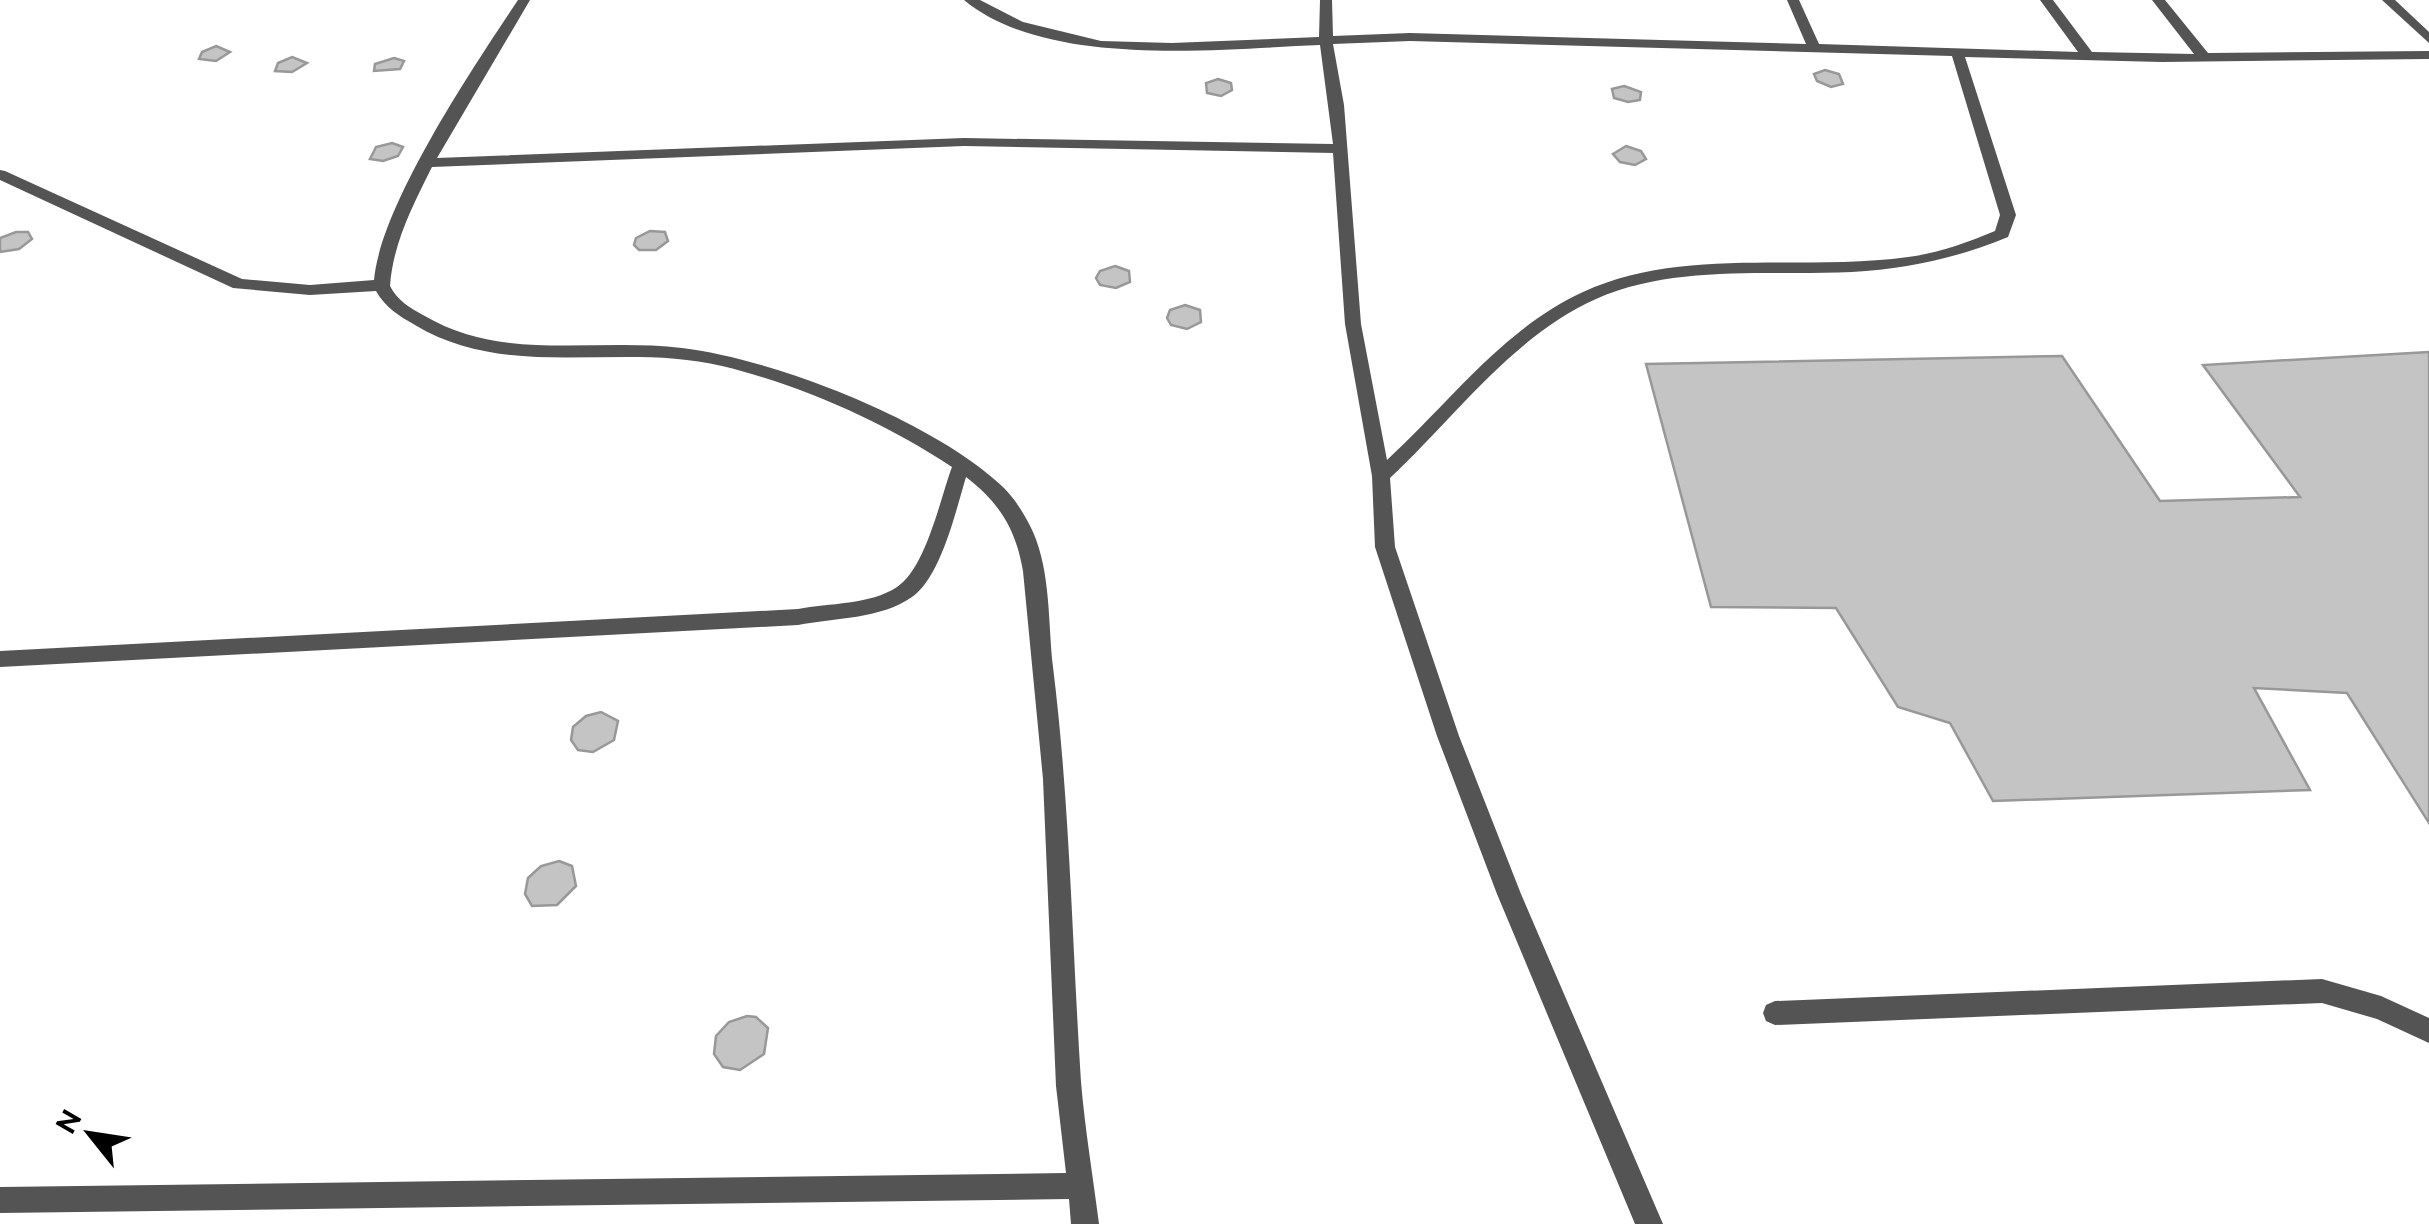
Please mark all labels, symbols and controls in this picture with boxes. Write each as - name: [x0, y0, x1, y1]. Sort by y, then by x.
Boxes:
- north arrow: [40, 1084, 140, 1184]
- text: N: [49, 1104, 88, 1139]

